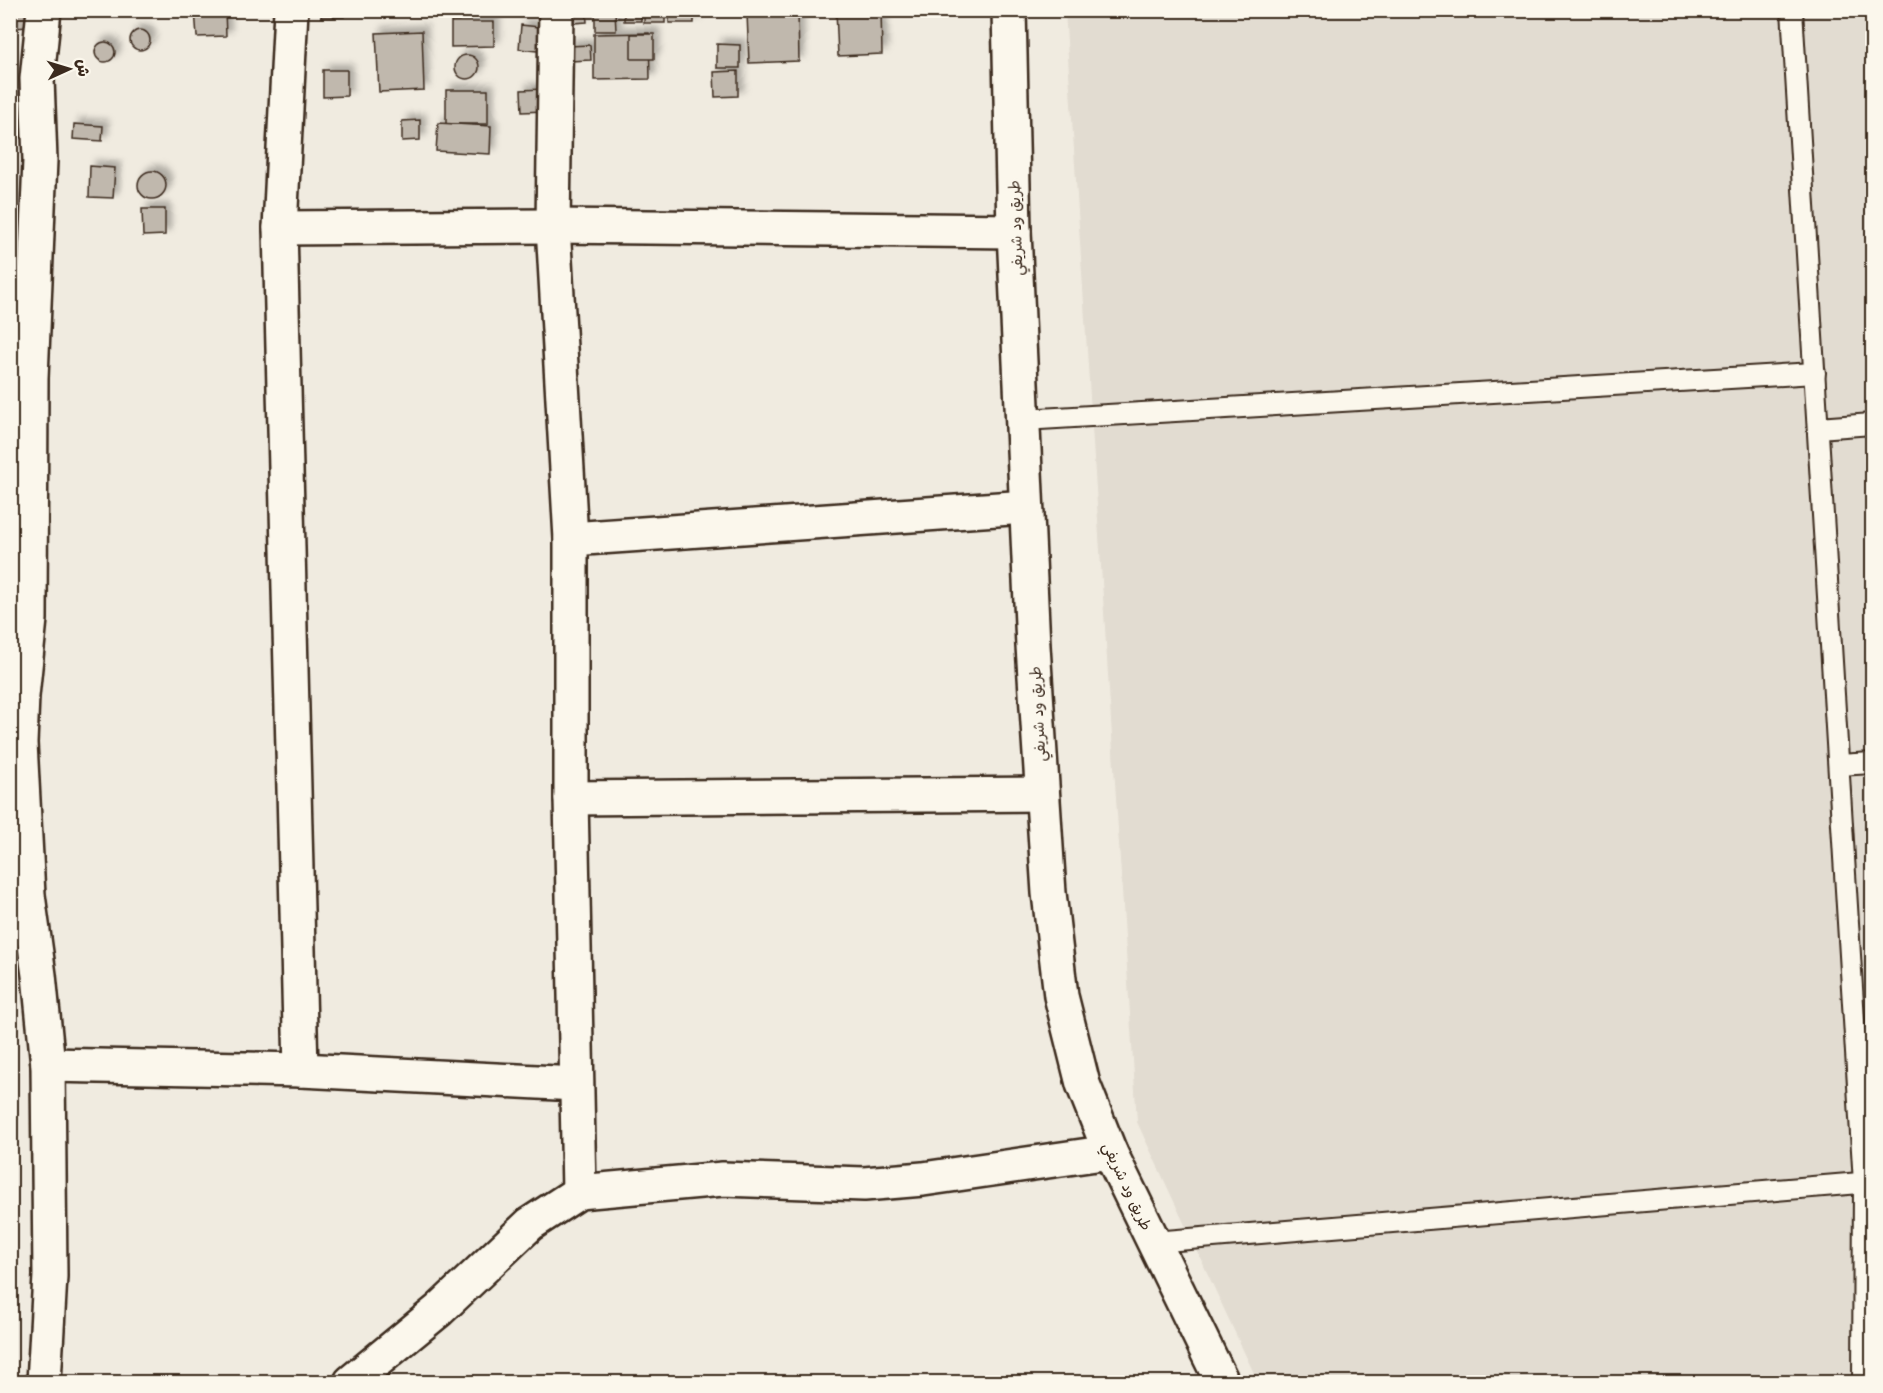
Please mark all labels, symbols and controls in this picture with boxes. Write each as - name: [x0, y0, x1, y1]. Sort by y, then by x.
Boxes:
- north arrow: [39, 39, 99, 99]
- text: ش: [73, 58, 96, 77]
- street label: طريق ود شريفي: [1003, 180, 1031, 276]
- street label: طريق ود شريفي: [1025, 666, 1053, 762]
- street label: طريق ود شريفي: [1095, 1139, 1157, 1235]

